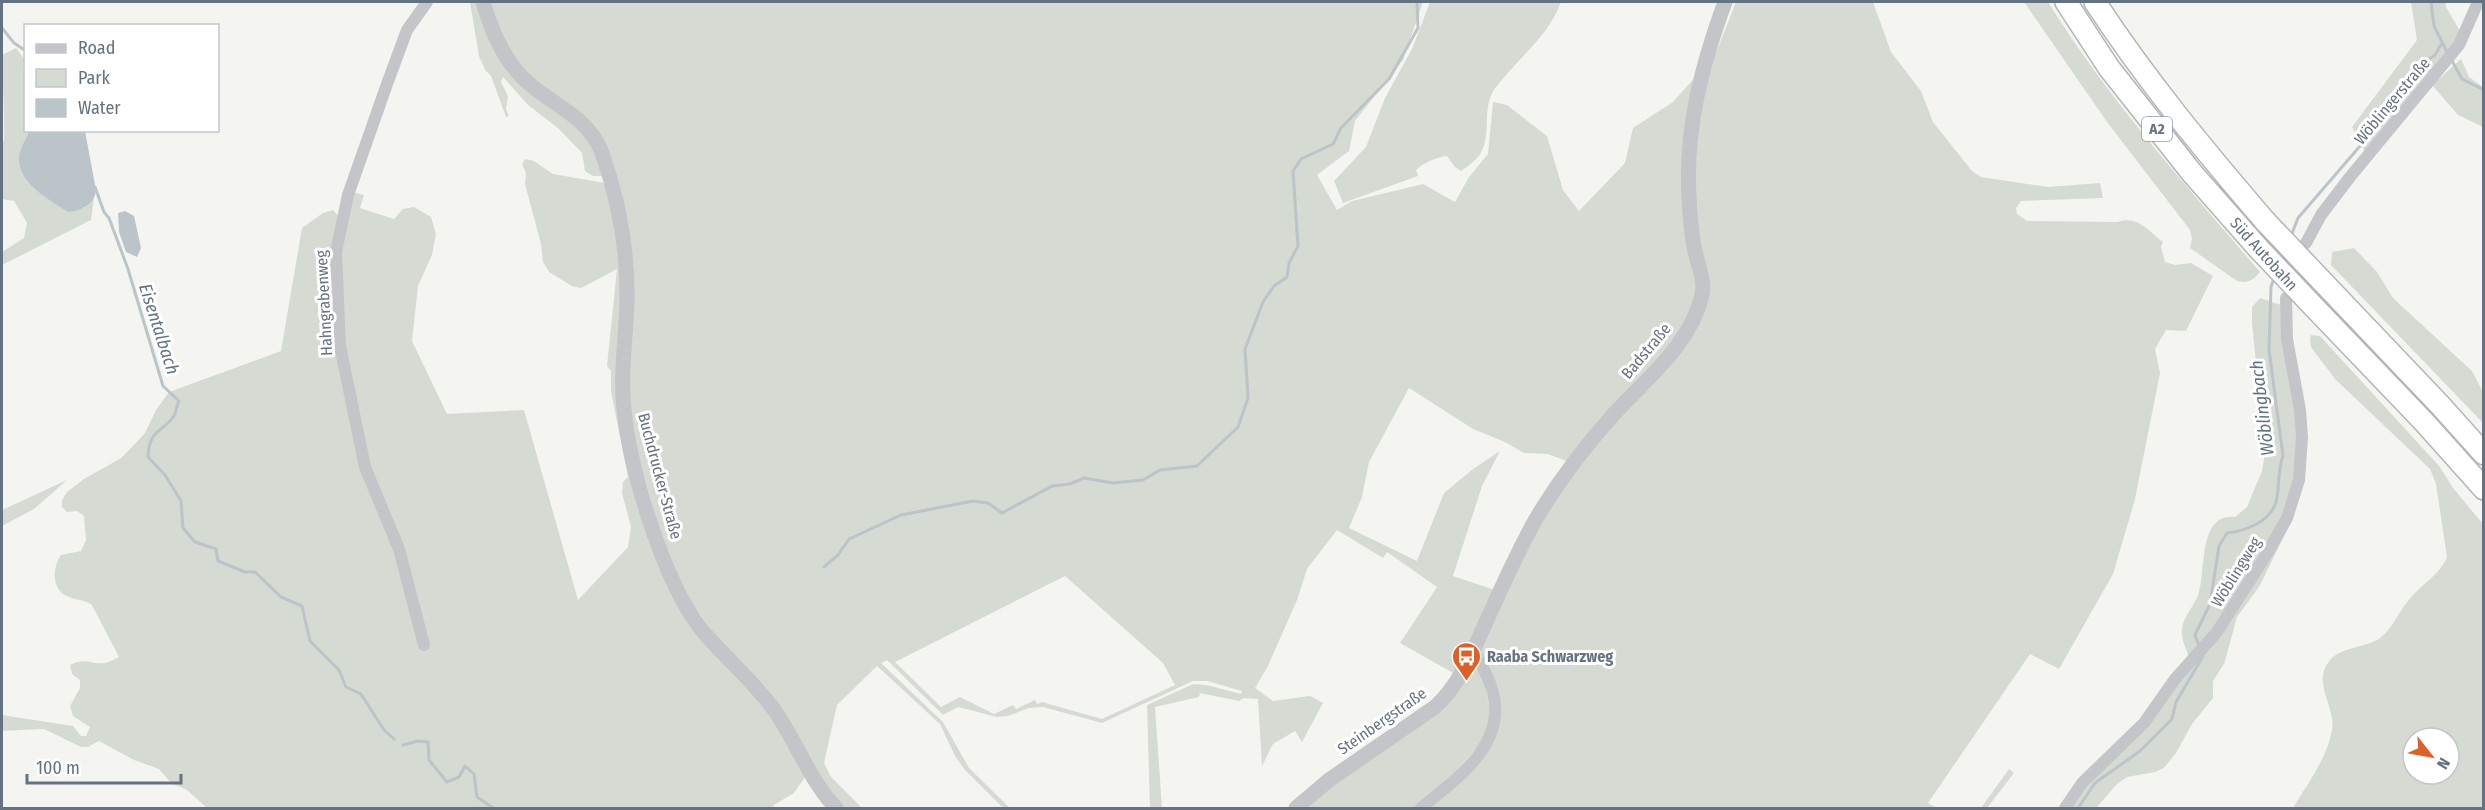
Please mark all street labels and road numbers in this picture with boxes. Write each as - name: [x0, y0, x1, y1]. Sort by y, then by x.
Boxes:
- street label: Wöblingerstraße: [2350, 54, 2434, 148]
- road number: A2: [2142, 117, 2172, 141]
- street label: Süd Autobahn: [2226, 213, 2302, 295]
- street label: Hahngrabenweg: [312, 249, 336, 356]
- street label: Badstraße: [1617, 319, 1675, 383]
- street label: Buchdrucker-Straße: [634, 411, 686, 541]
- street label: Wöblingweg: [2207, 533, 2265, 610]
- street label: Steinbergstraße: [1334, 683, 1430, 759]

